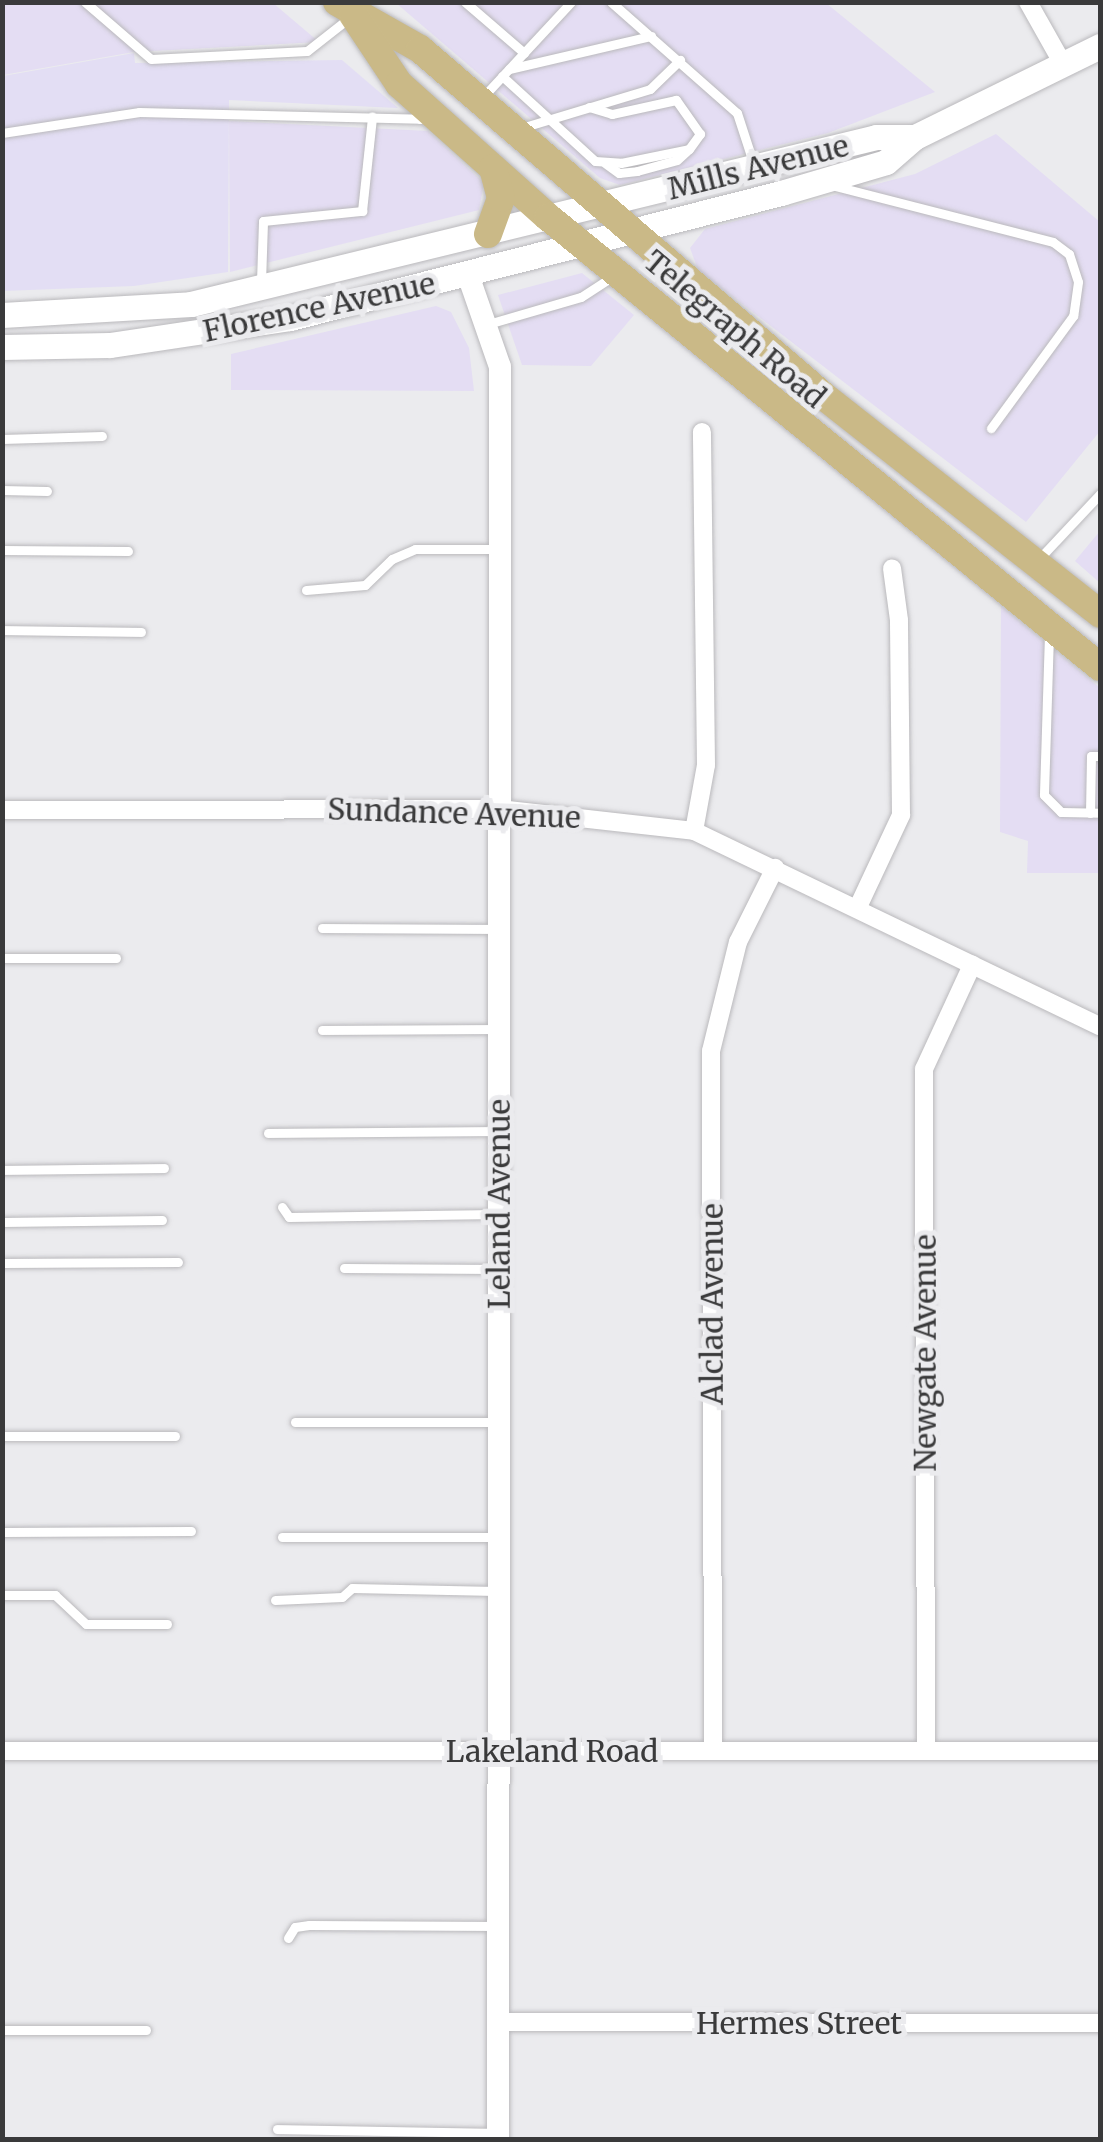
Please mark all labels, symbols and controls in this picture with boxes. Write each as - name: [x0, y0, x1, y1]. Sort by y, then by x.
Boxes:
- street label: Mills Avenue: [664, 127, 852, 207]
- street label: Telegraph Road: [637, 243, 833, 415]
- street label: Florence Avenue: [200, 265, 438, 349]
- street label: Sundance Avenue: [327, 791, 581, 835]
- street label: Leland Avenue: [481, 1099, 517, 1309]
- street label: Alclad Avenue: [694, 1203, 730, 1405]
- street label: Newgate Avenue: [907, 1234, 943, 1472]
- street label: Lakeland Road: [446, 1733, 658, 1769]
- street label: Hermes Street: [696, 2005, 902, 2041]

